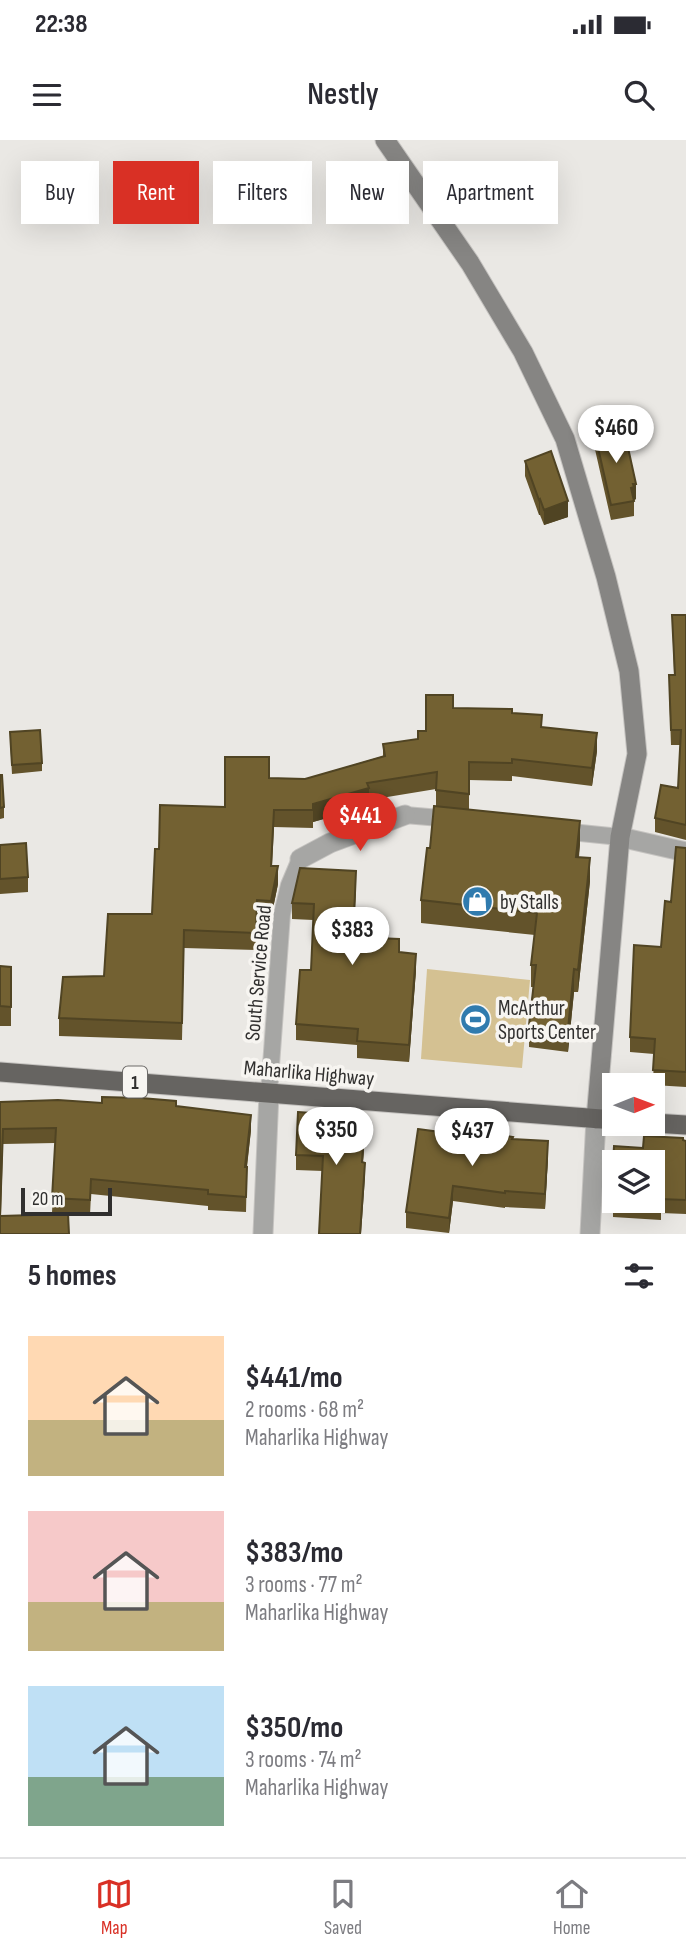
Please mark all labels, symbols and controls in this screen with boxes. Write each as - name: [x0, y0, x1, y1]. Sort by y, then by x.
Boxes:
- text: 22:38: [35, 9, 88, 40]
- text: Nestly: [307, 75, 379, 114]
- icon: menu: [28, 76, 66, 114]
- icon: search: [620, 76, 658, 114]
- chip: Buy: [21, 161, 99, 224]
- chip: Rent: [113, 161, 199, 224]
- chip: Filters: [213, 161, 312, 224]
- chip: New: [326, 161, 409, 224]
- chip: Apartment: [423, 161, 558, 224]
- pin: $460: [575, 406, 657, 465]
- text: $460: [594, 414, 638, 442]
- pin: $441: [319, 794, 401, 853]
- text: $441: [339, 802, 381, 830]
- shop icon: by Stalls: [460, 885, 494, 919]
- place label: by Stalls: [500, 890, 559, 915]
- street label: South Service Road: [240, 904, 277, 1042]
- pin: $383: [311, 908, 393, 967]
- text: $383: [330, 916, 374, 944]
- place label: McArthur Sports Center: [498, 996, 596, 1045]
- sports icon: McArthur Sports Center: [458, 1003, 492, 1037]
- street label: Maharlika Highway: [243, 1055, 375, 1092]
- road number: 1: [123, 1066, 147, 1098]
- north arrow: [602, 1073, 665, 1136]
- map controls: [602, 1073, 665, 1213]
- pin: $350: [295, 1108, 377, 1167]
- pin: $437: [431, 1108, 513, 1168]
- text: $350: [314, 1116, 358, 1144]
- text: $437: [451, 1117, 493, 1145]
- button: layers: [602, 1150, 665, 1213]
- scale bar: [21, 1185, 112, 1217]
- text: 20 m: [32, 1188, 64, 1211]
- icon: filters: [620, 1257, 658, 1295]
- text: 5 homes: [28, 1258, 117, 1294]
- text: $441/mo: [245, 1360, 343, 1396]
- icon: home: [84, 1364, 168, 1448]
- text: 2 rooms · 68 m²: [245, 1396, 364, 1424]
- text: Maharlika Highway: [245, 1424, 388, 1452]
- text: $383/mo: [245, 1535, 343, 1571]
- icon: home: [84, 1539, 168, 1623]
- text: 3 rooms · 77 m²: [245, 1571, 363, 1599]
- text: Maharlika Highway: [245, 1599, 388, 1627]
- text: $350/mo: [245, 1710, 343, 1746]
- icon: home: [84, 1714, 168, 1798]
- text: 3 rooms · 74 m²: [245, 1746, 362, 1774]
- text: Maharlika Highway: [245, 1774, 388, 1802]
- tab: Map: [95, 1875, 133, 1940]
- tab: Saved: [324, 1875, 362, 1940]
- tab: Home: [553, 1875, 591, 1940]

